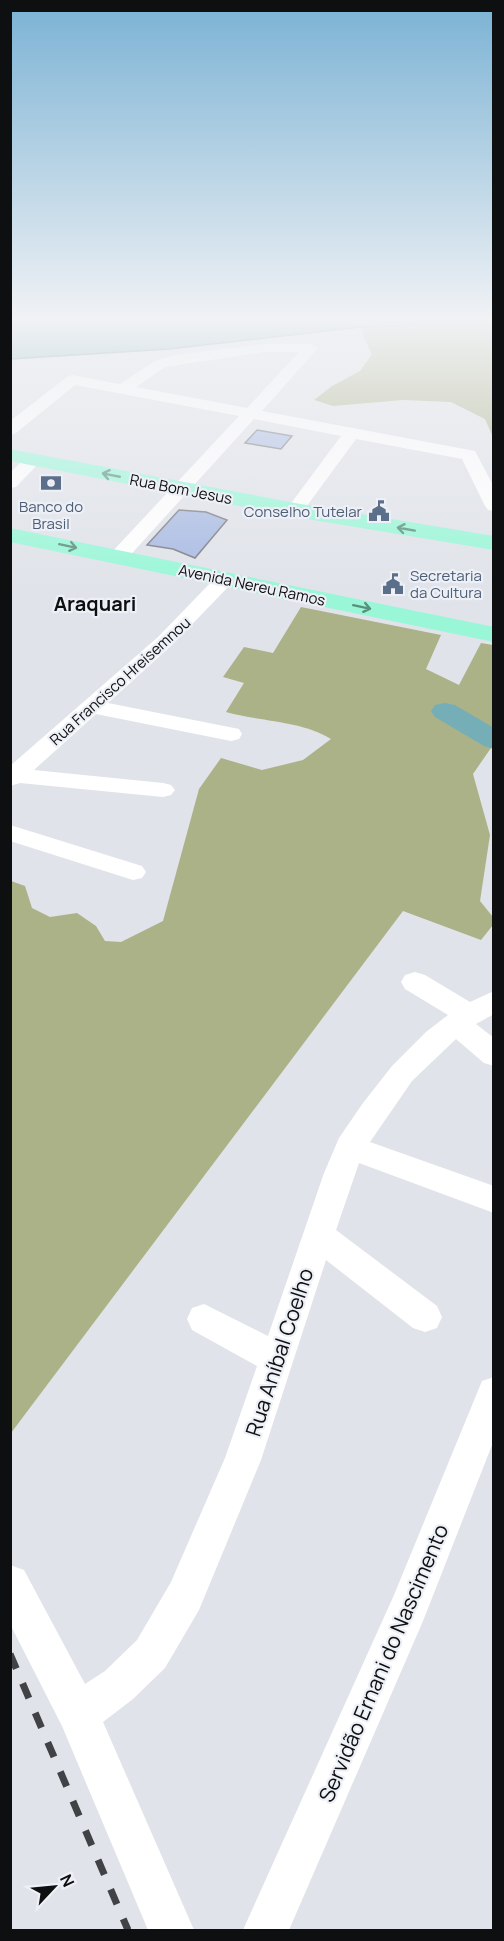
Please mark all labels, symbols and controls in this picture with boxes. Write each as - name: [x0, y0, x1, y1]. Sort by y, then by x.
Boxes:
- one-way arrow: [102, 469, 121, 480]
- street label: Rua Bom Jesus: [128, 469, 234, 509]
- bank icon: Banco do Brasil: [39, 471, 63, 495]
- place label: Banco do Brasil: [19, 496, 83, 534]
- public building icon: Conselho Tutelar: [367, 499, 391, 523]
- place label: Conselho Tutelar: [244, 501, 363, 522]
- one-way arrow: [397, 524, 416, 535]
- one-way arrow: [58, 541, 77, 553]
- street label: Avenida Nereu Ramos: [177, 559, 327, 611]
- place label: Secretaria da Cultura: [410, 565, 482, 603]
- public building icon: Secretaria da Cultura: [381, 572, 405, 596]
- district label: Araquari: [54, 590, 136, 617]
- one-way arrow: [352, 602, 371, 614]
- street label: Rua Francisco Hreisemnou: [45, 612, 195, 750]
- street label: Rua Aníbal Coelho: [239, 1264, 319, 1440]
- street label: Servidão Ernani do Nascimento: [312, 1520, 454, 1806]
- north arrow: [24, 1857, 84, 1917]
- text: N: [55, 1870, 80, 1890]

